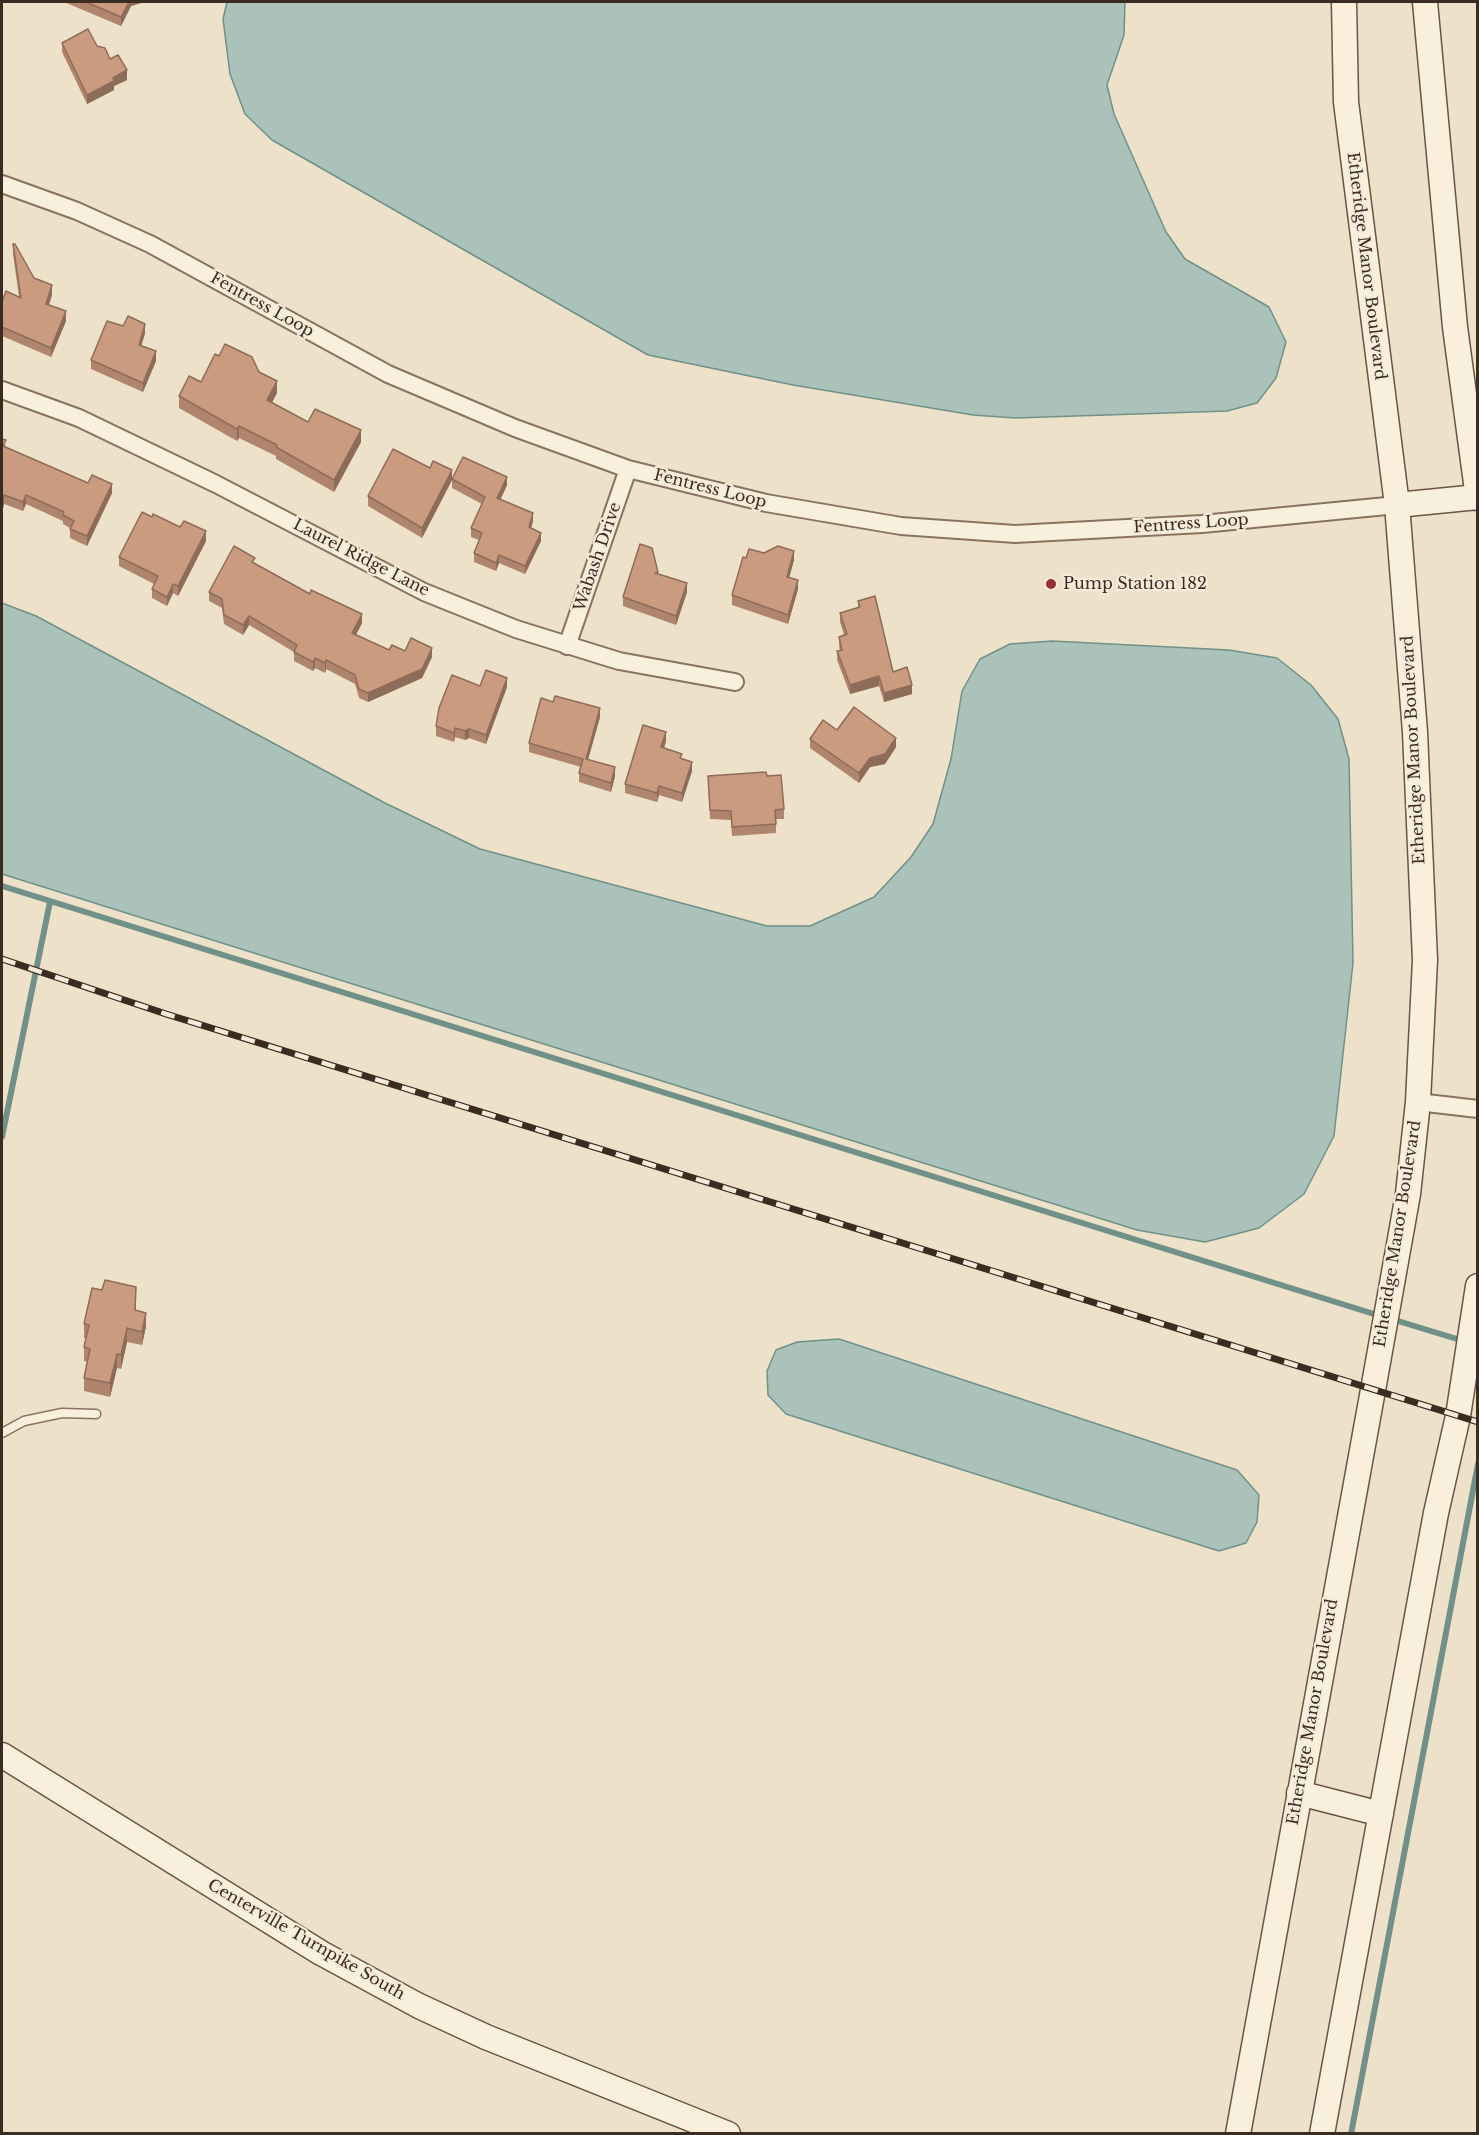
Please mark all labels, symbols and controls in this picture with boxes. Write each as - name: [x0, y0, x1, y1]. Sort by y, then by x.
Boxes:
- street label: Etheridge Manor Boulevard: [1342, 151, 1390, 381]
- street label: Fentress Loop: [207, 269, 317, 341]
- street label: Fentress Loop: [652, 466, 768, 512]
- street label: Wabash Drive: [570, 500, 626, 614]
- street label: Fentress Loop: [1133, 510, 1249, 538]
- street label: Laurel Ridge Lane: [290, 515, 432, 601]
- place label: Pump Station 182: [1063, 574, 1207, 594]
- marker: Pump Station 182: [1044, 577, 1058, 591]
- street label: Etheridge Manor Boulevard: [1398, 635, 1430, 865]
- street label: Etheridge Manor Boulevard: [1371, 1119, 1425, 1349]
- street label: Etheridge Manor Boulevard: [1284, 1597, 1342, 1827]
- street label: Centerville Turnpike South: [204, 1876, 408, 2004]

